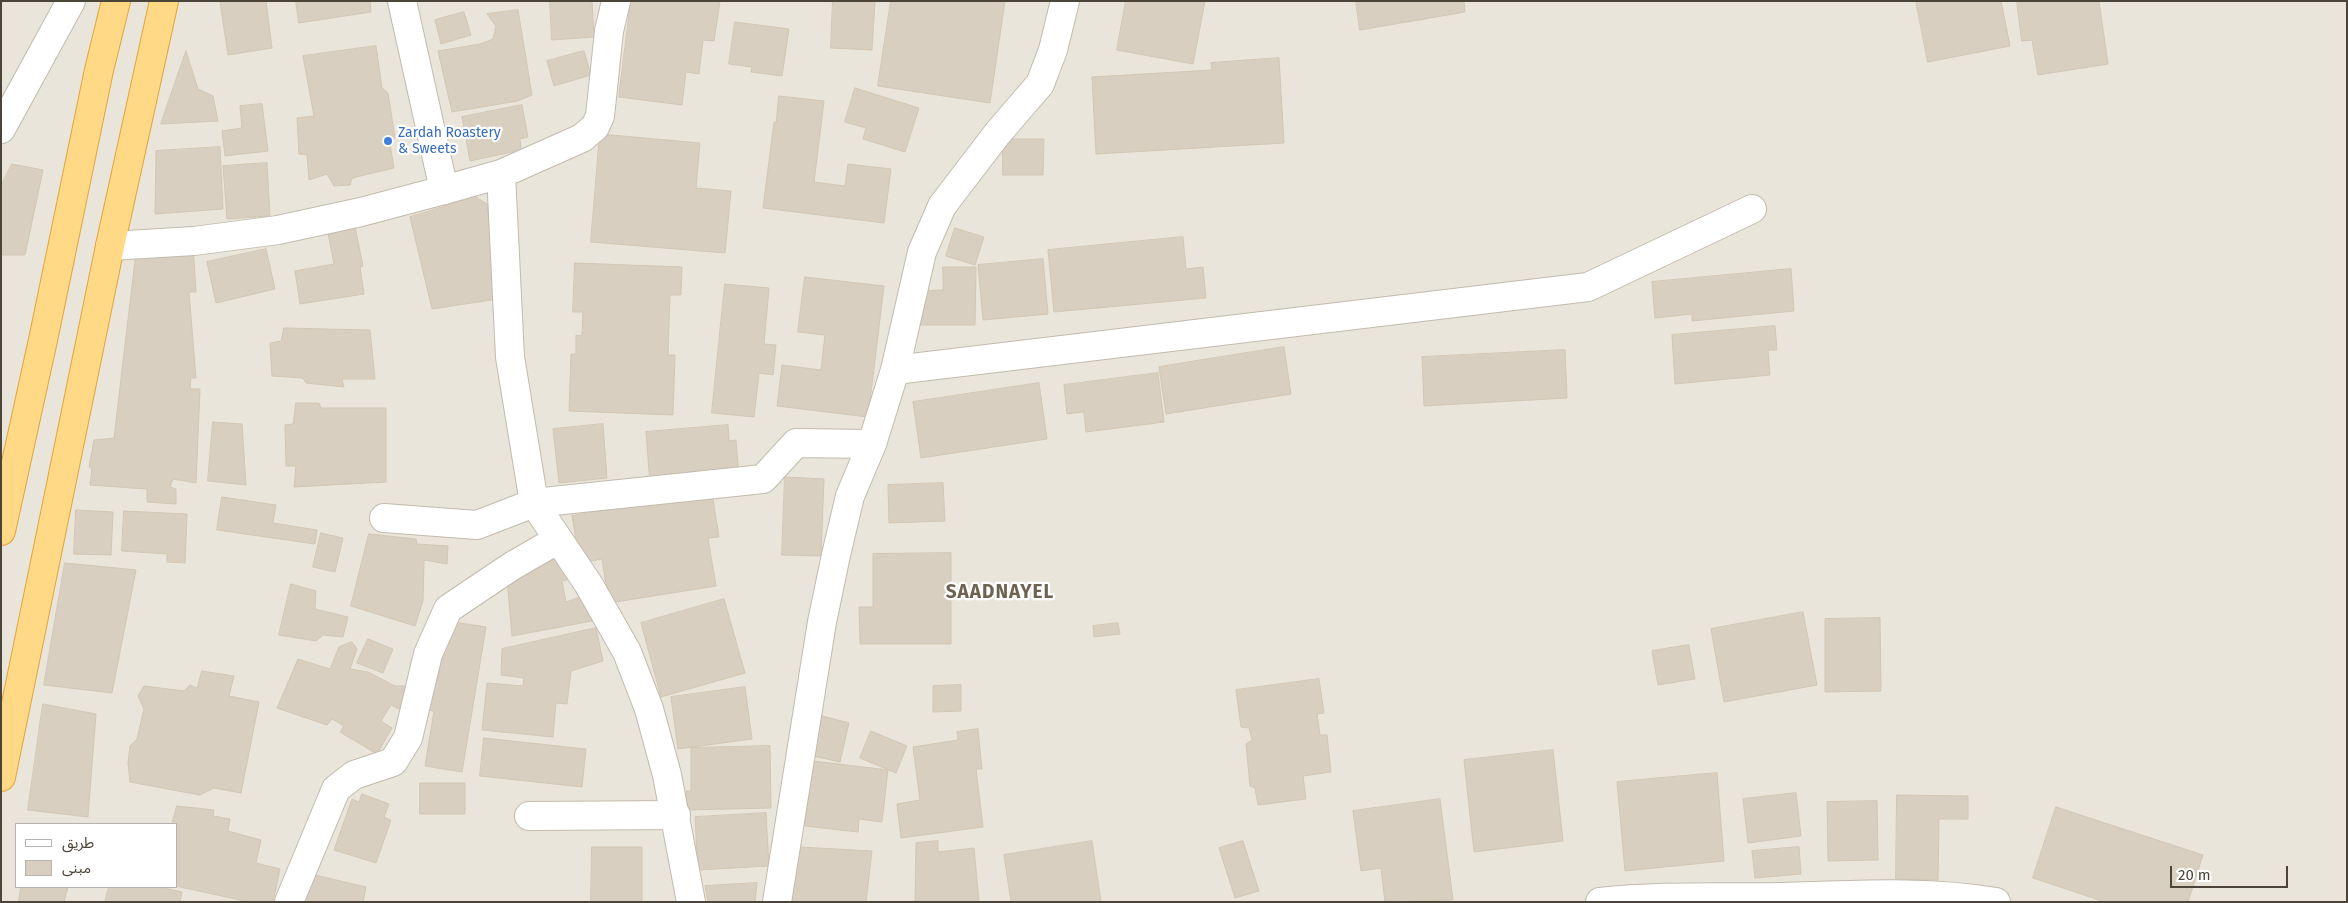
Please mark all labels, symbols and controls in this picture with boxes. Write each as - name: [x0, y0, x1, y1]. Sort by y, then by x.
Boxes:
- place label: Zardah Roastery & Sweets: [398, 125, 501, 158]
- marker: Zardah Roastery & Sweets: [382, 135, 394, 147]
- district label: SAADNAYEL: [945, 582, 1055, 604]
- legend: [15, 823, 178, 888]
- text: طريق: [62, 834, 94, 852]
- scale bar: [2173, 856, 2290, 888]
- text: مبنى: [62, 859, 91, 877]
- text: 20 m: [2178, 866, 2211, 884]

